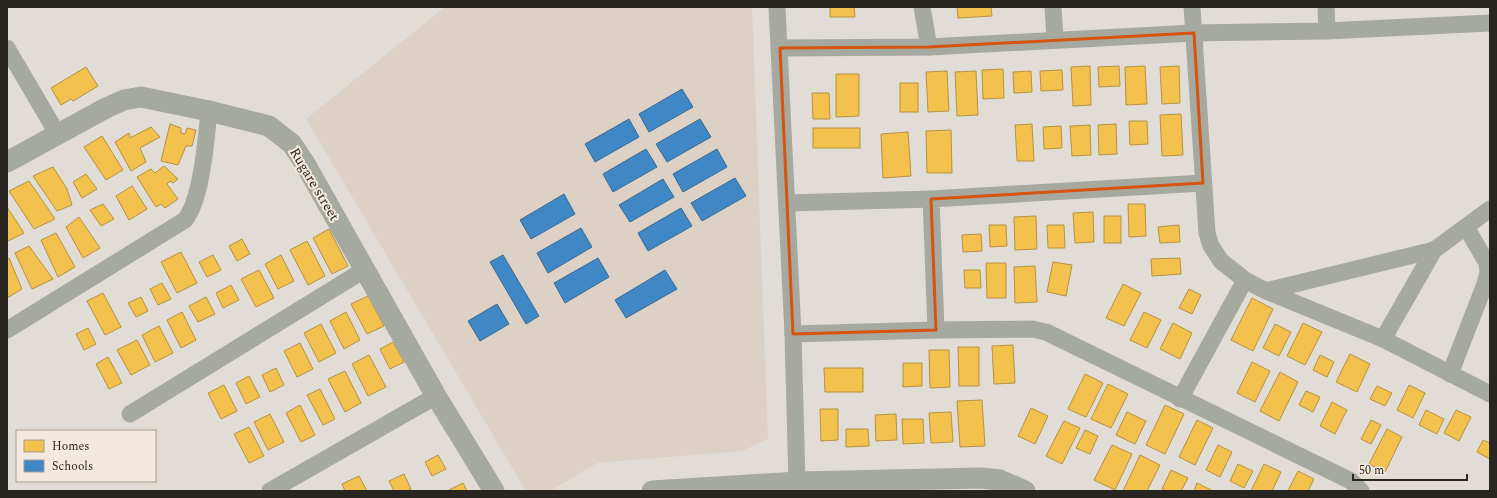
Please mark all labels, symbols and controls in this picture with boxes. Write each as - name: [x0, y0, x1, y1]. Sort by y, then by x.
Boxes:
- street label: Rugare street: [284, 144, 345, 225]
- legend: [16, 430, 156, 482]
- text: Homes: [52, 437, 90, 456]
- scale bar: [1353, 456, 1467, 482]
- text: Schools: [52, 457, 93, 476]
- text: 50 m: [1359, 461, 1384, 480]

